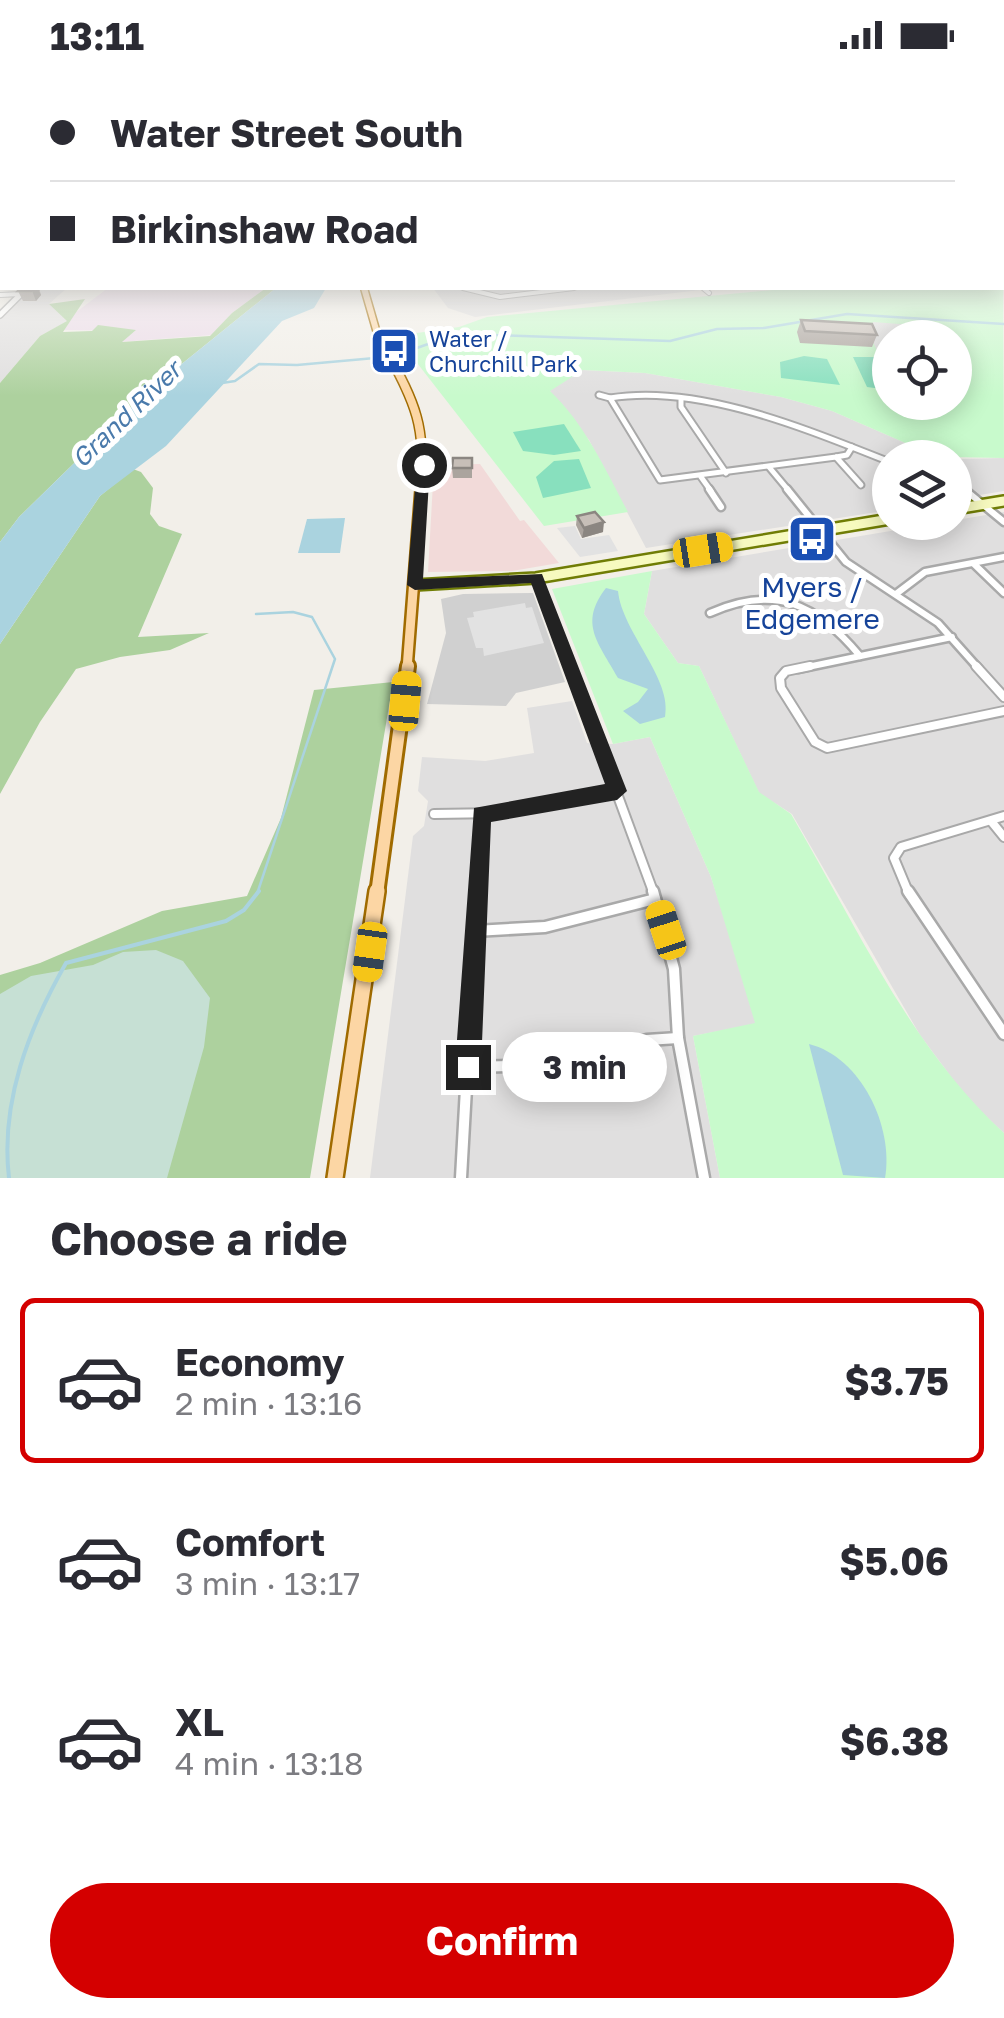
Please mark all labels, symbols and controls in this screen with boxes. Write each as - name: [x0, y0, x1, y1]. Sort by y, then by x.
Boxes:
- text: 13:11: [50, 13, 144, 58]
- text: Water Street South: [110, 110, 463, 155]
- text: Birkinshaw Road: [110, 206, 418, 251]
- map controls: [872, 320, 972, 540]
- button: locate: [872, 320, 972, 420]
- bus stop icon: Water / Churchill Park: [368, 325, 420, 377]
- place label: Water / Churchill Park: [429, 325, 578, 377]
- water label: Grand River: [65, 352, 189, 474]
- button: layers: [872, 440, 972, 540]
- route start: [402, 443, 447, 488]
- bus stop icon: Myers / Edgemere: [786, 513, 838, 565]
- car: [671, 530, 735, 570]
- place label: Myers / Edgemere: [744, 570, 880, 635]
- car: [387, 670, 423, 732]
- car: [642, 897, 690, 963]
- car: [351, 920, 389, 984]
- callout: 3 min: [503, 1032, 668, 1102]
- route end: [446, 1045, 491, 1090]
- text: 3 min: [543, 1048, 626, 1086]
- text: Choose a ride: [50, 1211, 348, 1265]
- icon: car: [55, 1336, 145, 1426]
- text: Economy: [175, 1339, 344, 1384]
- text: $3.75: [844, 1358, 949, 1403]
- text: 2 min · 13:16: [175, 1384, 362, 1422]
- icon: car: [55, 1516, 145, 1606]
- text: Comfort: [175, 1519, 325, 1564]
- text: $5.06: [839, 1538, 949, 1583]
- text: 3 min · 13:17: [175, 1564, 360, 1602]
- icon: car: [55, 1696, 145, 1786]
- text: XL: [175, 1699, 224, 1744]
- text: $6.38: [840, 1718, 949, 1763]
- text: 4 min · 13:18: [175, 1744, 364, 1782]
- button: Confirm: [50, 1883, 954, 1998]

